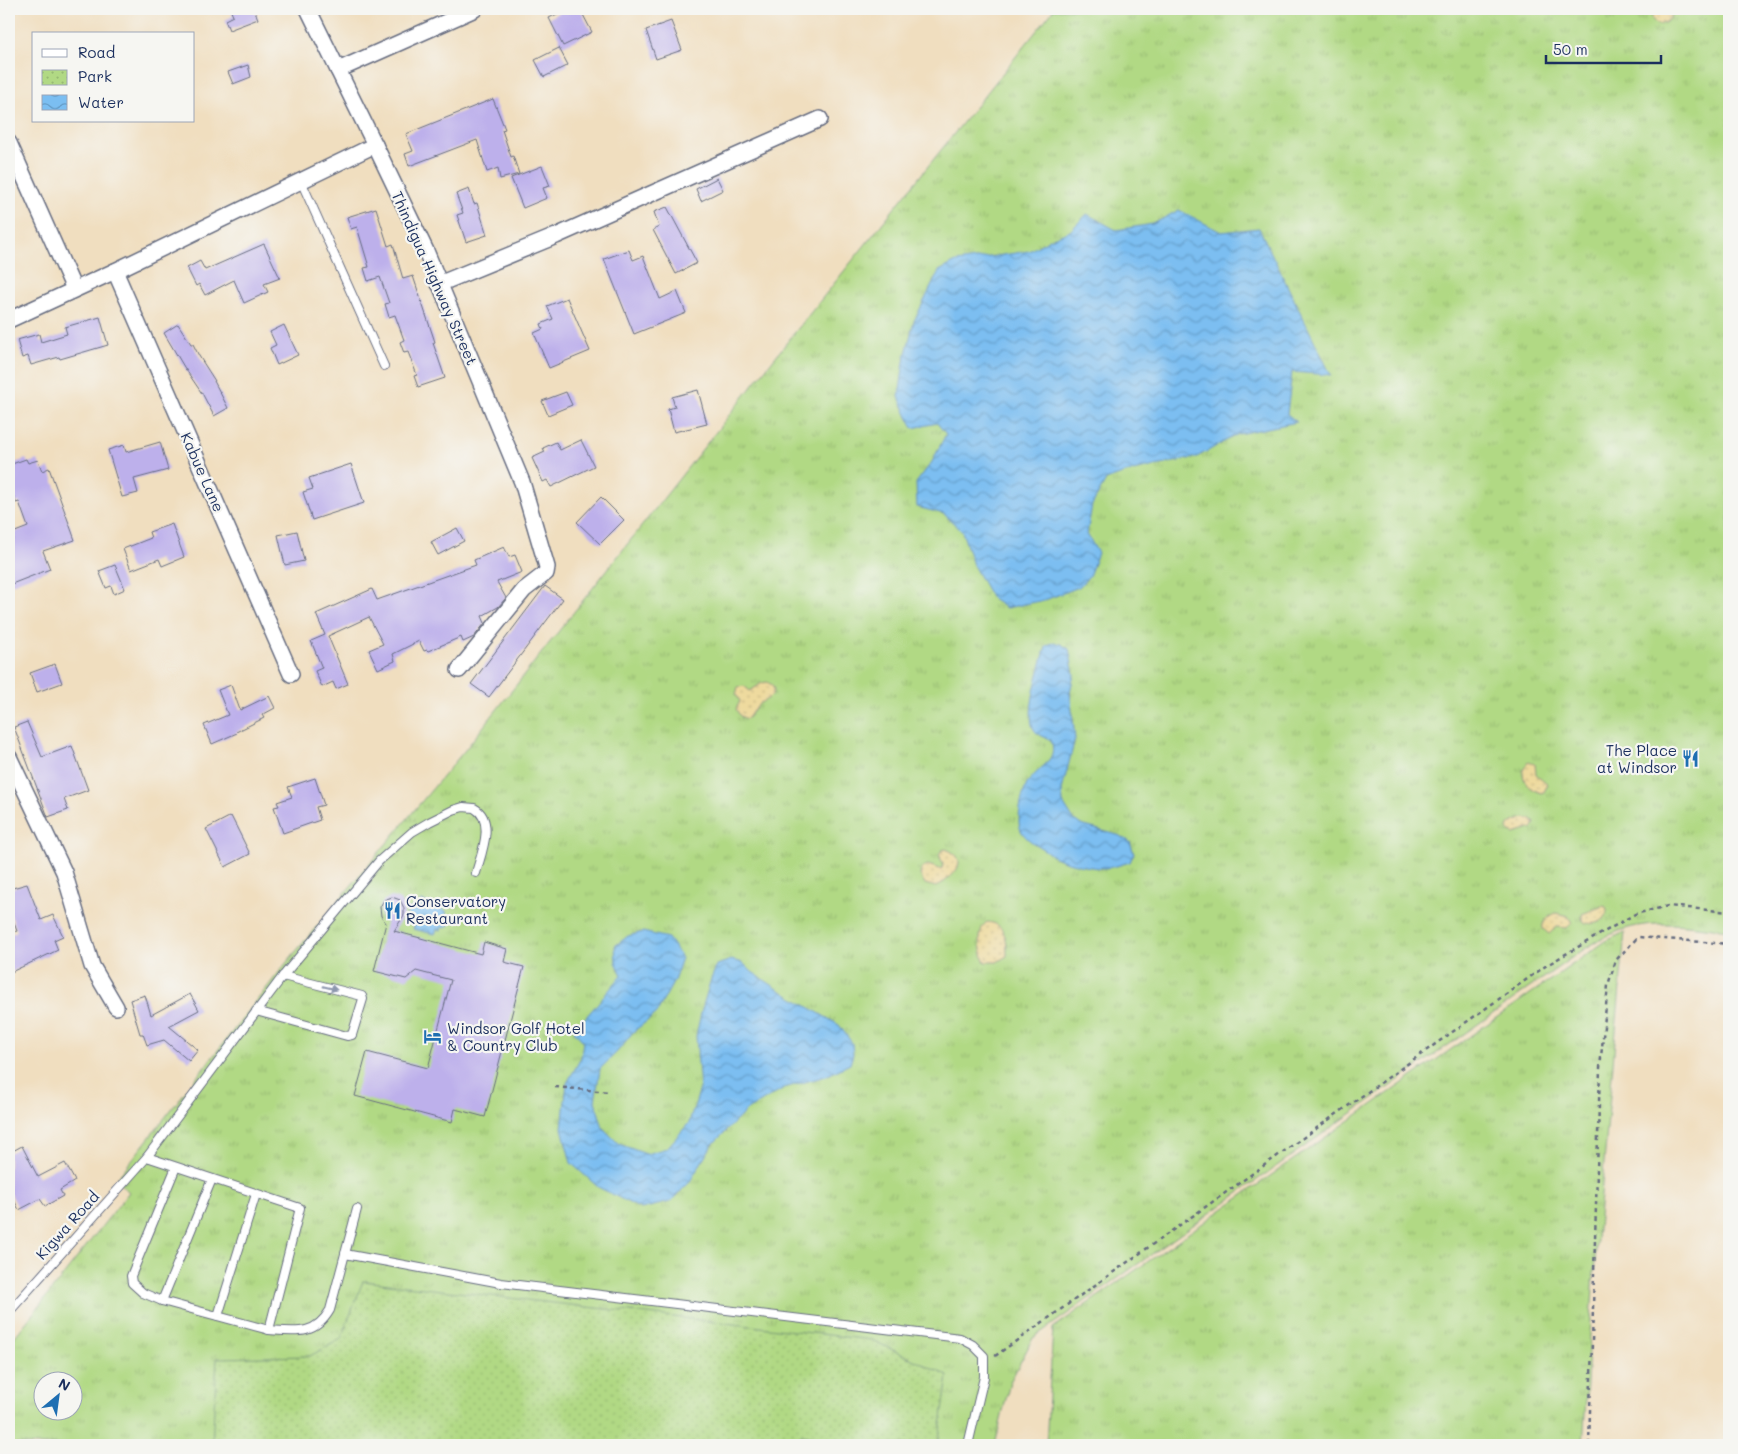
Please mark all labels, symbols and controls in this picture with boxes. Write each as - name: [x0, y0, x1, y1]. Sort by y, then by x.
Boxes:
- legend: [32, 32, 195, 122]
- scale bar: [1546, 32, 1660, 64]
- text: 50 m: [1553, 39, 1588, 59]
- text: Road: [78, 42, 115, 62]
- text: Park: [78, 66, 112, 86]
- text: Water: [78, 92, 124, 112]
- street label: Thindigua Highway Street: [387, 188, 483, 368]
- street label: Kabue Lane: [177, 429, 229, 515]
- place label: The Place at Windsor: [1597, 740, 1677, 777]
- restaurant icon: The Place at Windsor: [1681, 749, 1701, 769]
- place label: Conservatory Restaurant: [406, 891, 506, 928]
- restaurant icon: Conservatory Restaurant: [382, 900, 402, 920]
- one-way arrow: [323, 984, 338, 992]
- place label: Windsor Golf Hotel & Country Club: [447, 1018, 585, 1055]
- hotel icon: Windsor Golf Hotel & Country Club: [423, 1027, 443, 1047]
- street label: Kigwa Road: [31, 1187, 103, 1263]
- north arrow: [32, 1372, 82, 1422]
- text: N: [55, 1373, 74, 1395]

